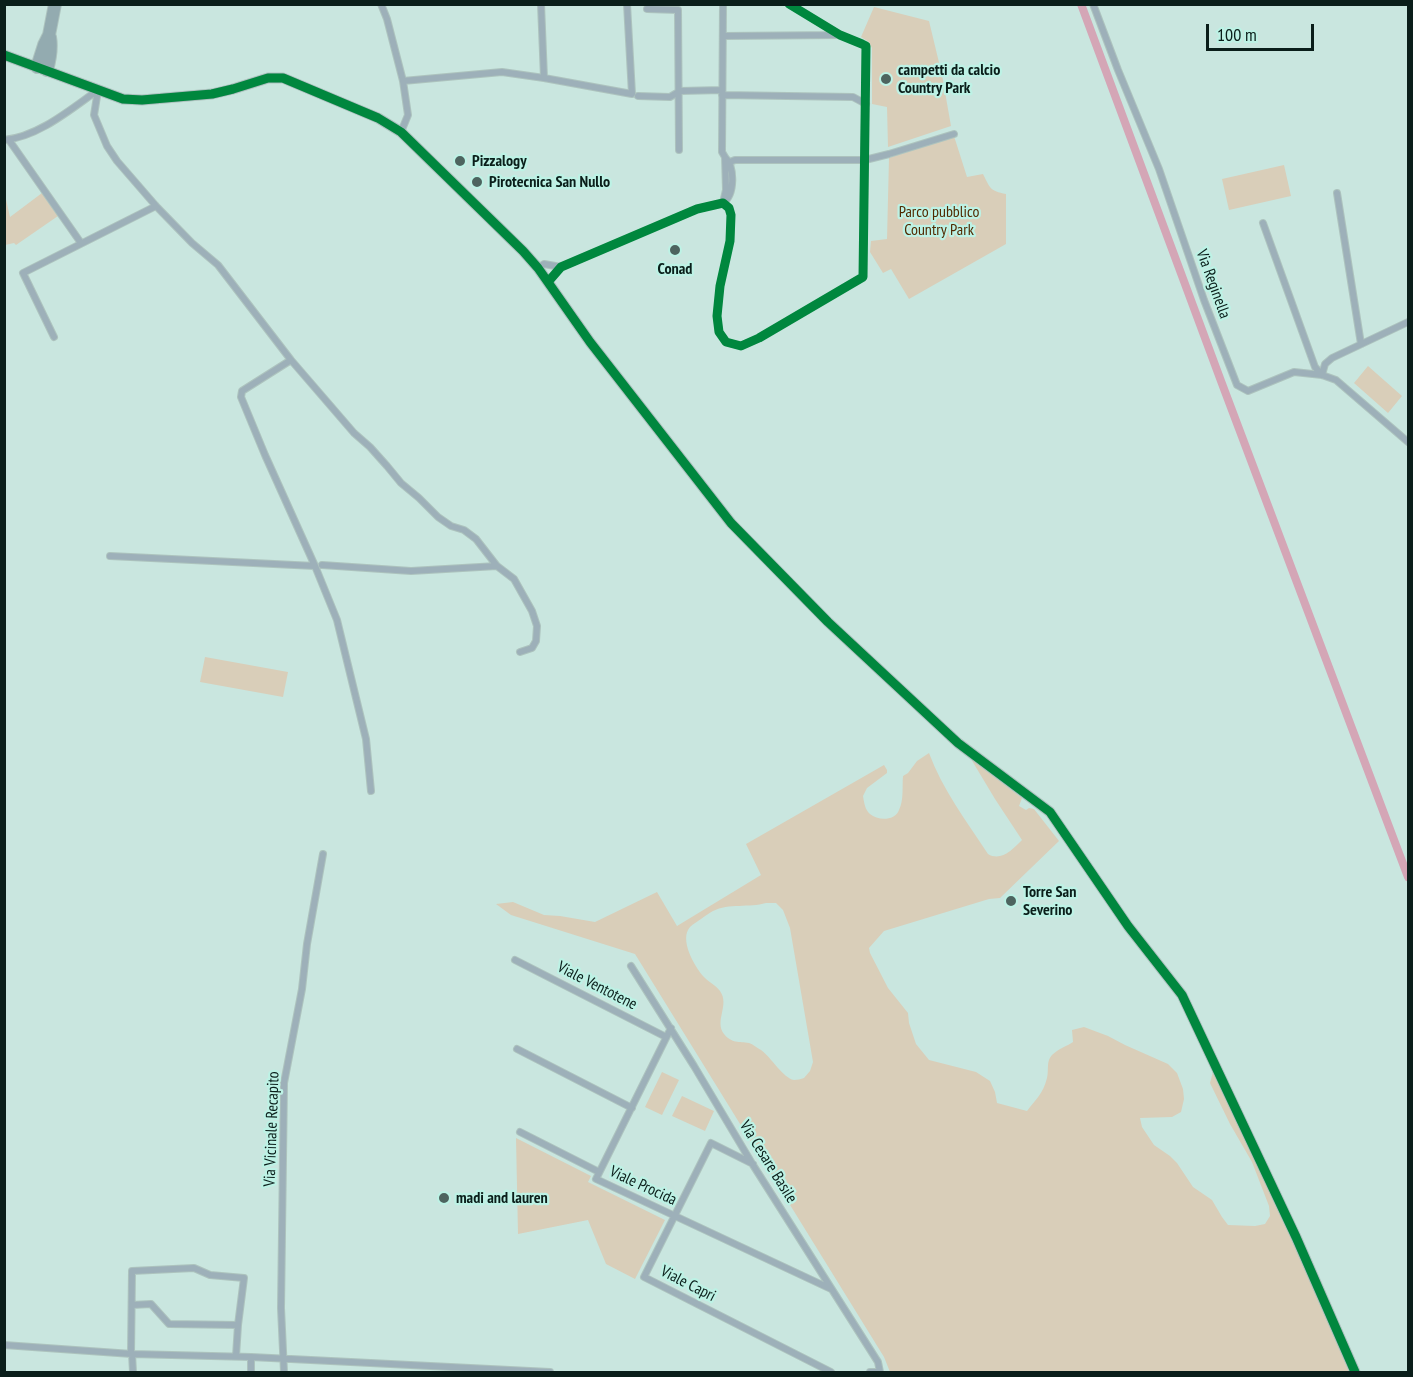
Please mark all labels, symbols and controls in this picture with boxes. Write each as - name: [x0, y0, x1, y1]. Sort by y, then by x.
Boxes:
- scale bar: [1209, 12, 1317, 50]
- text: 100 m: [1217, 23, 1257, 46]
- place label: campetti da calcio Country Park: [898, 60, 1000, 98]
- marker: campetti da calcio Country Park: [879, 72, 893, 86]
- place label: Pizzalogy: [472, 151, 527, 171]
- marker: Pizzalogy: [453, 154, 467, 168]
- place label: Pirotecnica San Nullo: [489, 172, 610, 192]
- marker: Pirotecnica San Nullo: [470, 175, 484, 189]
- park label: Parco pubblico Country Park: [899, 202, 979, 240]
- marker: Conad: [668, 243, 682, 257]
- street label: Via Reginella: [1192, 247, 1234, 321]
- place label: Conad: [658, 259, 692, 279]
- place label: Torre San Severino: [1023, 882, 1076, 920]
- marker: Torre San Severino: [1004, 894, 1018, 908]
- street label: Viale Ventotene: [554, 958, 640, 1014]
- street label: Via Vicinale Recapito: [260, 1071, 284, 1187]
- street label: Via Cesare Basile: [735, 1117, 801, 1207]
- street label: Viale Procida: [607, 1162, 679, 1210]
- place label: madi and lauren: [456, 1188, 548, 1208]
- marker: madi and lauren: [437, 1191, 451, 1205]
- street label: Viale Capri: [657, 1262, 719, 1306]

